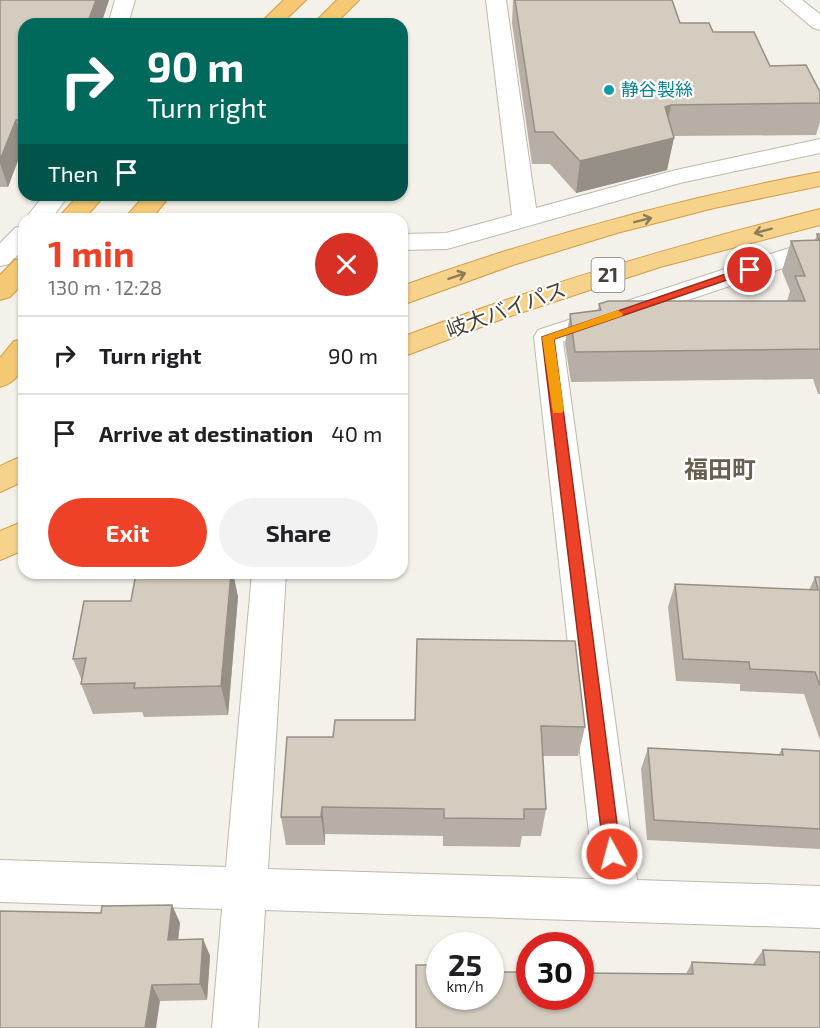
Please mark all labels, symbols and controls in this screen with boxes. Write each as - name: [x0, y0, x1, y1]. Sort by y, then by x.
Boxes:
- text: 90 m: [147, 40, 244, 90]
- icon: right: [48, 42, 126, 120]
- place label: 静谷製絲: [621, 78, 693, 100]
- marker: 静谷製絲: [602, 83, 616, 97]
- text: Turn right: [147, 91, 267, 123]
- icon: arrive: [110, 156, 143, 189]
- text: Then: [48, 160, 98, 186]
- one-way arrow: [634, 213, 653, 225]
- one-way arrow: [754, 226, 773, 238]
- text: 1 min: [48, 231, 135, 274]
- button: close: [315, 233, 378, 296]
- pin: [724, 244, 775, 295]
- icon: arrive: [733, 253, 766, 286]
- road number: 21: [592, 258, 624, 292]
- one-way arrow: [447, 269, 466, 280]
- text: 130 m · 12:28: [48, 275, 162, 299]
- street label: 岐大バイパス: [442, 275, 569, 342]
- icon: right: [48, 339, 81, 372]
- text: Turn right: [99, 342, 201, 368]
- text: 90 m: [328, 342, 378, 368]
- icon: arrive: [48, 417, 81, 450]
- text: Arrive at destination: [99, 420, 313, 446]
- text: 40 m: [331, 420, 382, 446]
- district label: 福田町: [684, 454, 756, 483]
- button: Exit: [48, 498, 207, 567]
- button: Share: [219, 498, 378, 567]
- position arrow: [580, 822, 644, 886]
- speed limit sign: 30: [516, 932, 594, 1010]
- text: 25: [448, 946, 482, 982]
- text: km/h: [446, 977, 484, 995]

